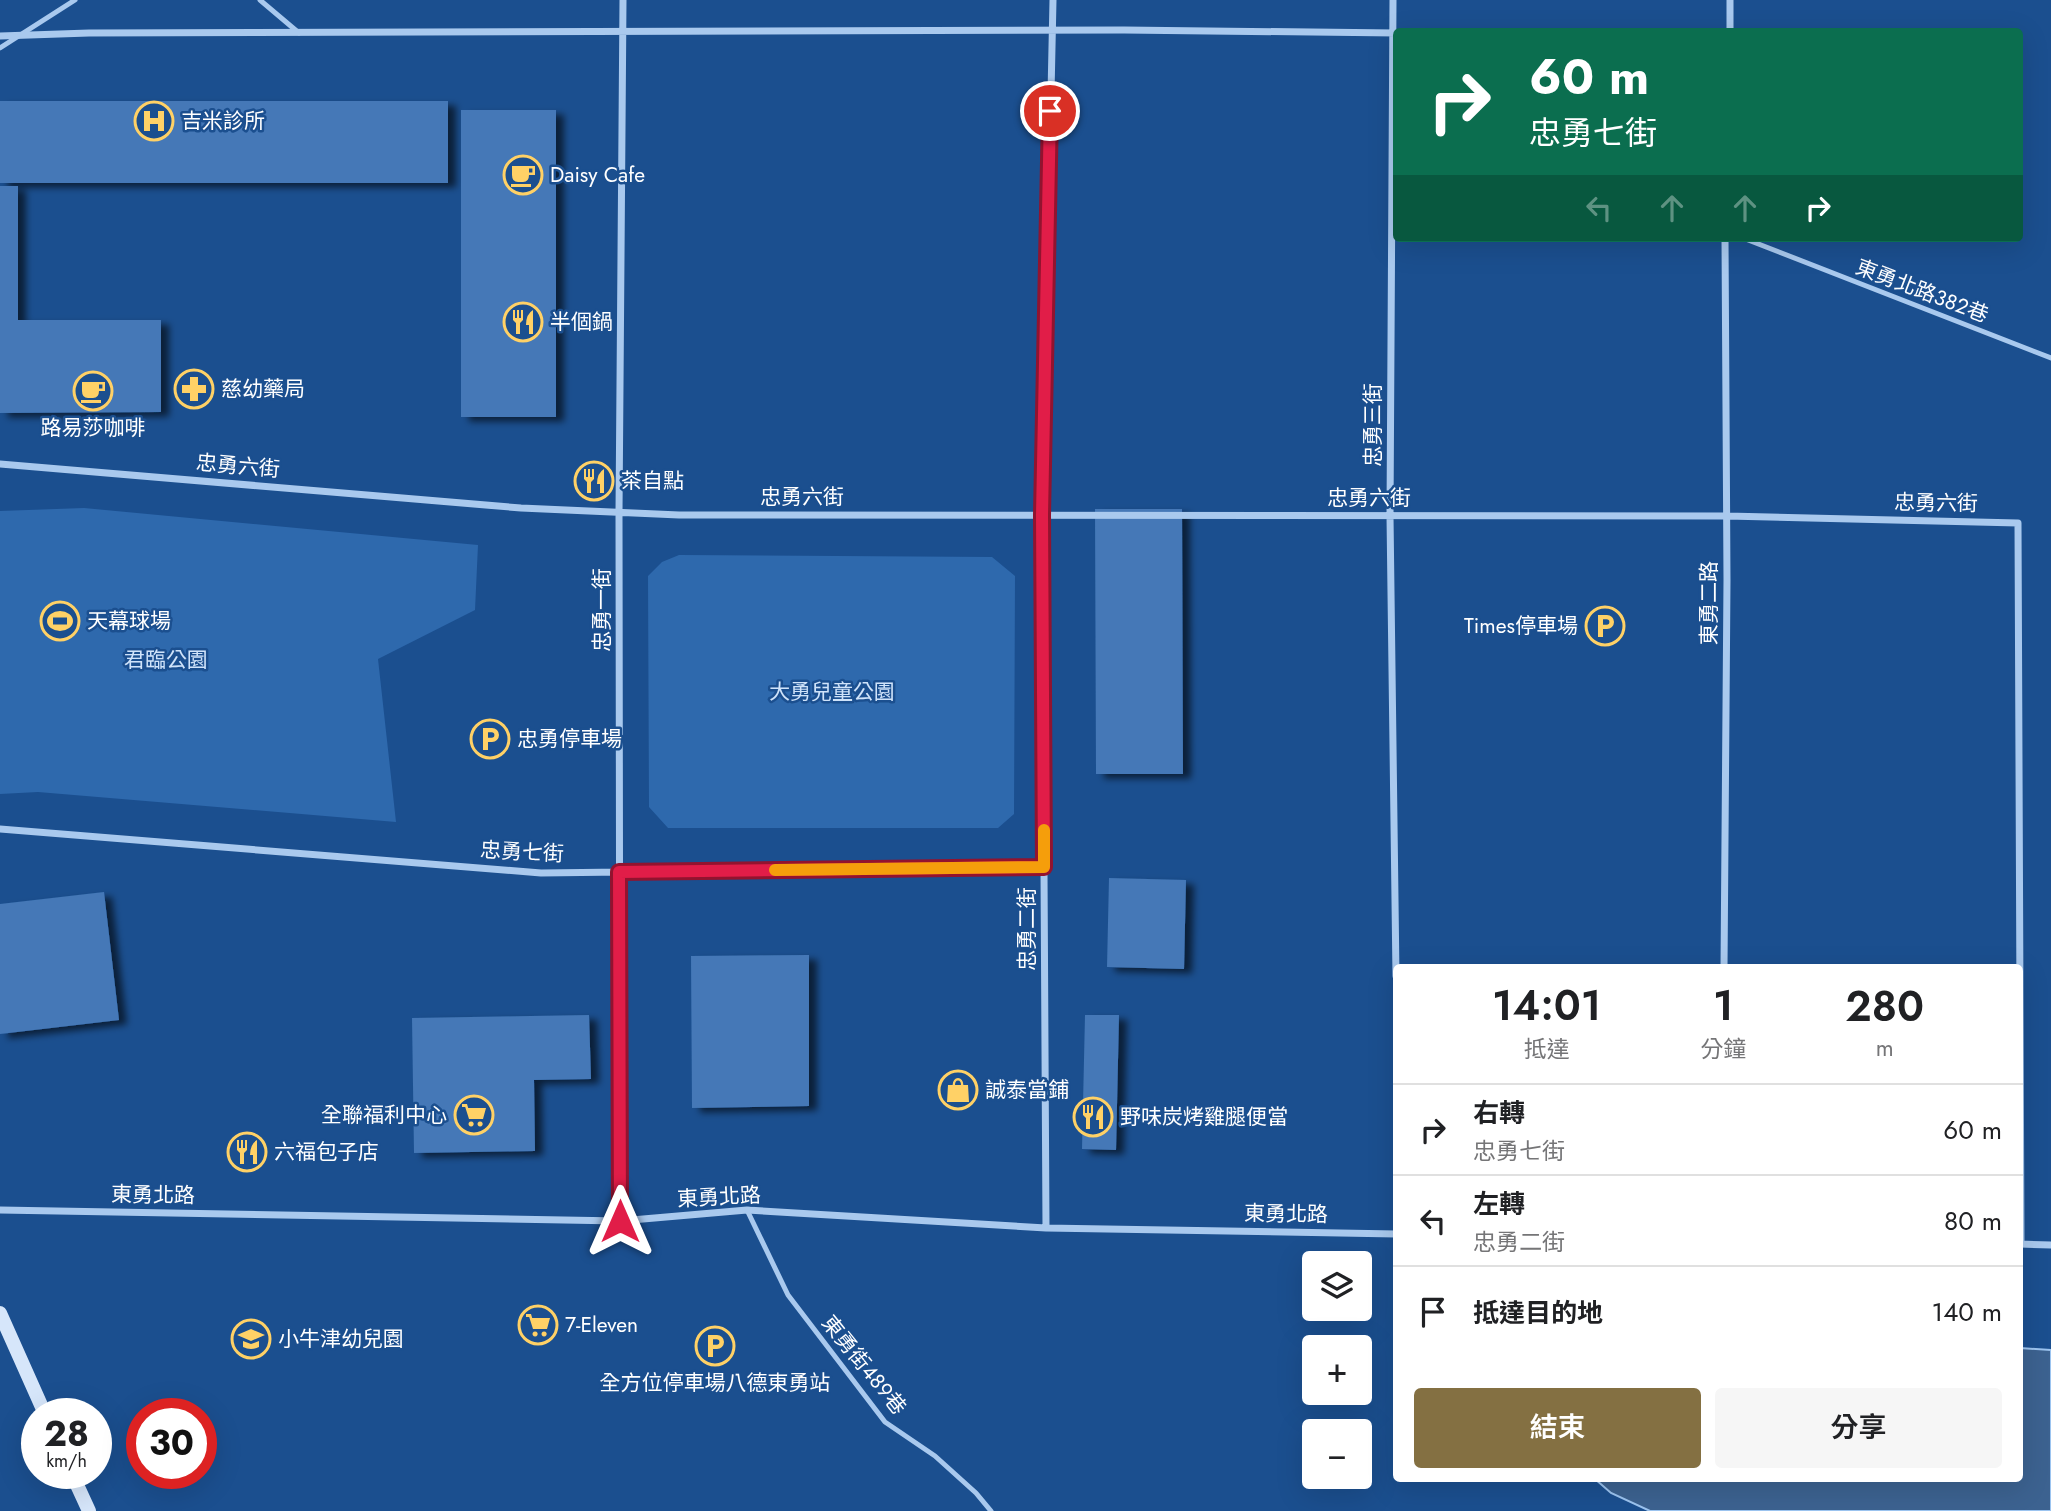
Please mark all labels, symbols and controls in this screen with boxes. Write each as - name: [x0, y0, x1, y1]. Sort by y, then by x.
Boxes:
- text: 60 m: [1529, 42, 1649, 112]
- icon: right: [1414, 56, 1505, 147]
- pin: [1020, 81, 1080, 141]
- icon: arrive: [1031, 92, 1069, 130]
- hospital icon: 吉米診所: [133, 100, 175, 142]
- place label: 吉米診所: [181, 106, 265, 136]
- text: 忠勇七街: [1529, 110, 1657, 156]
- cafe icon: Daisy Cafe: [502, 154, 544, 196]
- place label: Daisy Cafe: [550, 160, 645, 190]
- icon: left: [1580, 189, 1618, 227]
- icon: ahead: [1653, 189, 1691, 227]
- icon: ahead: [1726, 189, 1764, 227]
- icon: right: [1799, 189, 1837, 227]
- street label: 東勇北路382巷: [1851, 252, 1993, 330]
- restaurant icon: 半個鍋: [502, 301, 544, 343]
- place label: 半個鍋: [550, 307, 613, 337]
- pharmacy icon: 慈幼藥局: [173, 368, 215, 410]
- cafe icon: 路易莎咖啡: [72, 370, 114, 412]
- place label: 慈幼藥局: [221, 374, 305, 404]
- street label: 忠勇三街: [1358, 383, 1388, 467]
- place label: 路易莎咖啡: [41, 413, 146, 443]
- street label: 忠勇六街: [195, 447, 281, 485]
- restaurant icon: 茶自點: [573, 460, 615, 502]
- place label: 茶自點: [621, 466, 684, 496]
- street label: 忠勇六街: [760, 482, 844, 512]
- street label: 忠勇六街: [1327, 483, 1411, 513]
- street label: 忠勇六街: [1894, 487, 1978, 519]
- street label: 東勇二路: [1694, 561, 1724, 645]
- street label: 忠勇一街: [587, 568, 617, 652]
- sports icon: 天幕球場: [39, 600, 81, 642]
- parking icon: Times停車場: [1584, 605, 1626, 647]
- place label: 天幕球場: [87, 606, 171, 636]
- place label: Times停車場: [1464, 611, 1578, 641]
- park label: 君臨公園: [124, 645, 208, 675]
- park label: 大勇兒童公園: [769, 677, 895, 707]
- parking icon: 忠勇停車場: [469, 718, 511, 760]
- place label: 忠勇停車場: [517, 724, 622, 754]
- street label: 忠勇七街: [479, 835, 565, 869]
- street label: 忠勇二街: [1012, 887, 1042, 971]
- text: 14:01: [1492, 975, 1601, 1036]
- text: 1: [1713, 975, 1734, 1036]
- text: 280: [1845, 976, 1924, 1037]
- text: m: [1876, 1031, 1894, 1065]
- text: 抵達: [1524, 1032, 1570, 1066]
- text: 分鐘: [1700, 1032, 1746, 1066]
- shop icon: 誠泰當鋪: [937, 1069, 979, 1111]
- place label: 誠泰當鋪: [985, 1075, 1069, 1105]
- supermarket icon: 全聯福利中心: [453, 1094, 495, 1136]
- text: 右轉: [1473, 1094, 1525, 1132]
- restaurant icon: 野味炭烤雞腿便當: [1072, 1096, 1114, 1138]
- place label: 全聯福利中心: [321, 1100, 447, 1130]
- place label: 野味炭烤雞腿便當: [1120, 1102, 1288, 1132]
- icon: right: [1414, 1111, 1452, 1149]
- text: 60 m: [1943, 1111, 2002, 1149]
- restaurant icon: 六福包子店: [226, 1131, 268, 1173]
- text: 忠勇七街: [1473, 1134, 1565, 1168]
- place label: 六福包子店: [274, 1137, 379, 1167]
- street label: 東勇北路: [111, 1179, 195, 1211]
- street label: 東勇北路: [676, 1180, 762, 1214]
- position arrow: [583, 1184, 657, 1258]
- text: 左轉: [1473, 1185, 1525, 1223]
- street label: 東勇北路: [1244, 1198, 1328, 1230]
- icon: left: [1414, 1202, 1452, 1240]
- text: 80 m: [1944, 1202, 2002, 1240]
- text: 忠勇二街: [1473, 1225, 1565, 1259]
- map controls: [1302, 1251, 1372, 1489]
- button: layers: [1302, 1251, 1372, 1321]
- icon: arrive: [1414, 1293, 1452, 1331]
- text: 140 m: [1931, 1293, 2002, 1331]
- text: 抵達目的地: [1473, 1294, 1603, 1332]
- supermarket icon: 7-Eleven: [517, 1304, 559, 1346]
- street label: 東勇街489巷: [815, 1309, 913, 1421]
- place label: 7-Eleven: [565, 1310, 638, 1340]
- school or university icon: 小牛津幼兒園: [230, 1318, 272, 1360]
- place label: 小牛津幼兒園: [278, 1324, 404, 1354]
- parking icon: 全方位停車場八德東勇站: [694, 1325, 736, 1367]
- button: +: [1302, 1335, 1372, 1405]
- place label: 全方位停車場八德東勇站: [600, 1368, 831, 1398]
- button: 結束: [1414, 1388, 1701, 1468]
- button: 分享: [1715, 1388, 2002, 1468]
- speed limit sign: 30: [126, 1398, 217, 1489]
- text: 28: [44, 1409, 89, 1459]
- button: −: [1302, 1419, 1372, 1489]
- text: km/h: [46, 1448, 87, 1474]

